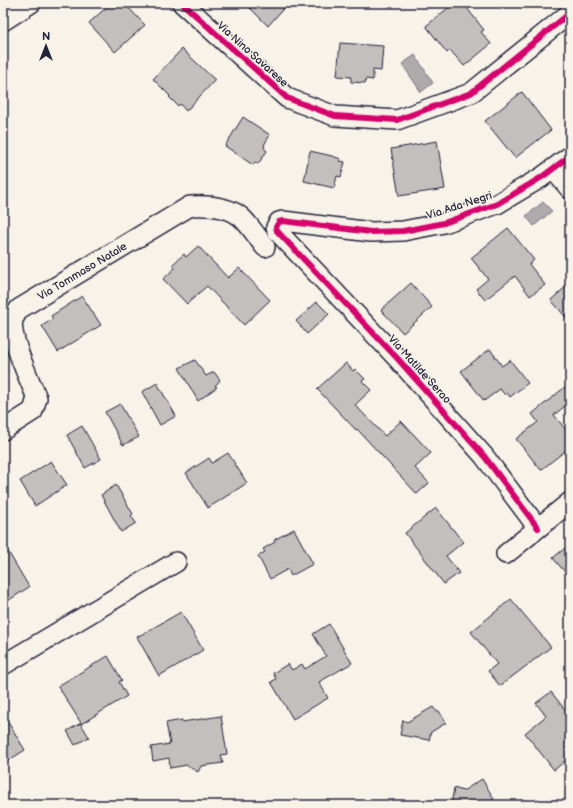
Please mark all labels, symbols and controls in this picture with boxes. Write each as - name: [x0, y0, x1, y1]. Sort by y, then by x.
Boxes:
- street label: Via Nino Savarese: [214, 19, 291, 90]
- north arrow: [26, 26, 66, 66]
- text: N: [42, 30, 50, 43]
- street label: Via Ada Negri: [425, 189, 494, 222]
- street label: Via Tommaso Natale: [35, 239, 130, 303]
- street label: Via Matilde Serao: [385, 332, 454, 406]

